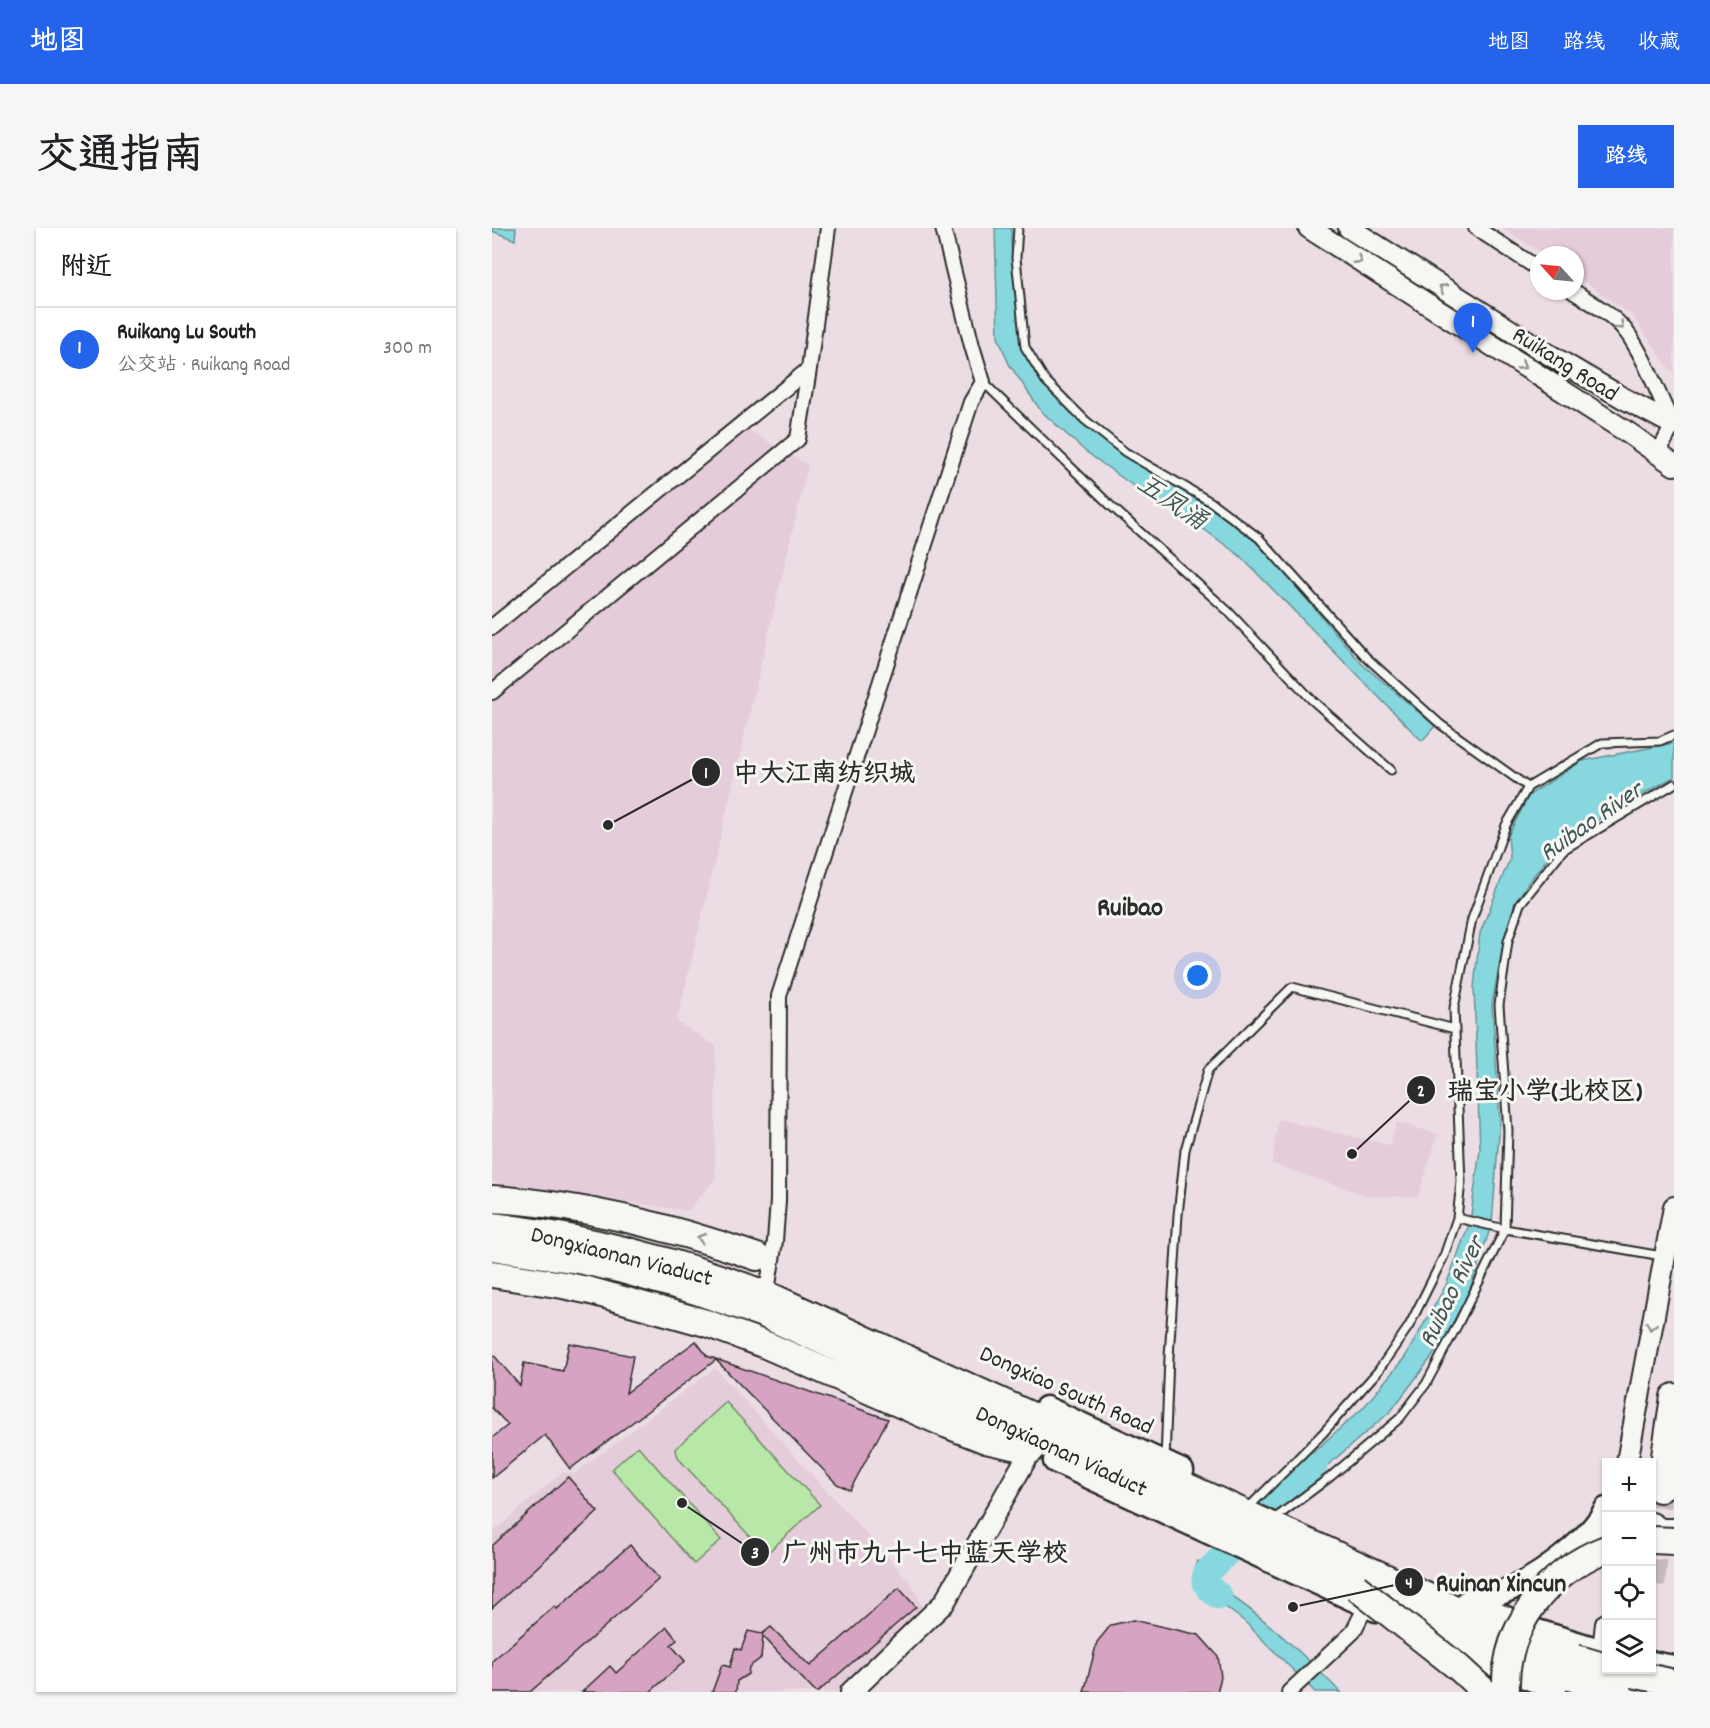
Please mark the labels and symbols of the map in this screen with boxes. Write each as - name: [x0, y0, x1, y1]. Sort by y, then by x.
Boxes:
- north arrow: [1530, 246, 1584, 300]
- one-way arrow: [1351, 253, 1362, 264]
- one-way arrow: [1439, 284, 1450, 295]
- pin: 1: [1454, 304, 1492, 353]
- one-way arrow: [1612, 318, 1623, 329]
- street label: Ruikang Road: [1505, 319, 1624, 412]
- one-way arrow: [1516, 358, 1526, 370]
- water label: 五凤涌: [1128, 467, 1215, 542]
- callout: 中大江南纺织城: [691, 750, 927, 794]
- text: 中大江南纺织城: [733, 757, 915, 794]
- text: 1: [704, 762, 708, 787]
- water label: Ruibao River: [1533, 772, 1654, 872]
- district label: Ruibao: [1097, 890, 1163, 929]
- your location: [1183, 961, 1212, 990]
- callout: 瑞宝小学(北校区): [1406, 1068, 1655, 1112]
- text: 瑞宝小学(北校区): [1447, 1075, 1643, 1112]
- text: 2: [1417, 1080, 1425, 1105]
- street label: Dongxiaonan Viaduct: [527, 1219, 716, 1297]
- water label: Ruibao River: [1410, 1228, 1497, 1354]
- one-way arrow: [696, 1233, 707, 1246]
- one-way arrow: [1645, 1321, 1658, 1331]
- street label: Dongxiao South Road: [973, 1338, 1158, 1445]
- street label: Dongxiaonan Viaduct: [969, 1398, 1152, 1508]
- callout: 广州市九十七中蓝天学校: [740, 1530, 1080, 1574]
- text: 广州市九十七中蓝天学校: [782, 1537, 1068, 1574]
- text: 3: [751, 1542, 759, 1567]
- callout: Ruinan Xincun: [1394, 1560, 1578, 1604]
- text: Ruinan Xincun: [1436, 1567, 1566, 1604]
- text: 4: [1405, 1572, 1413, 1597]

